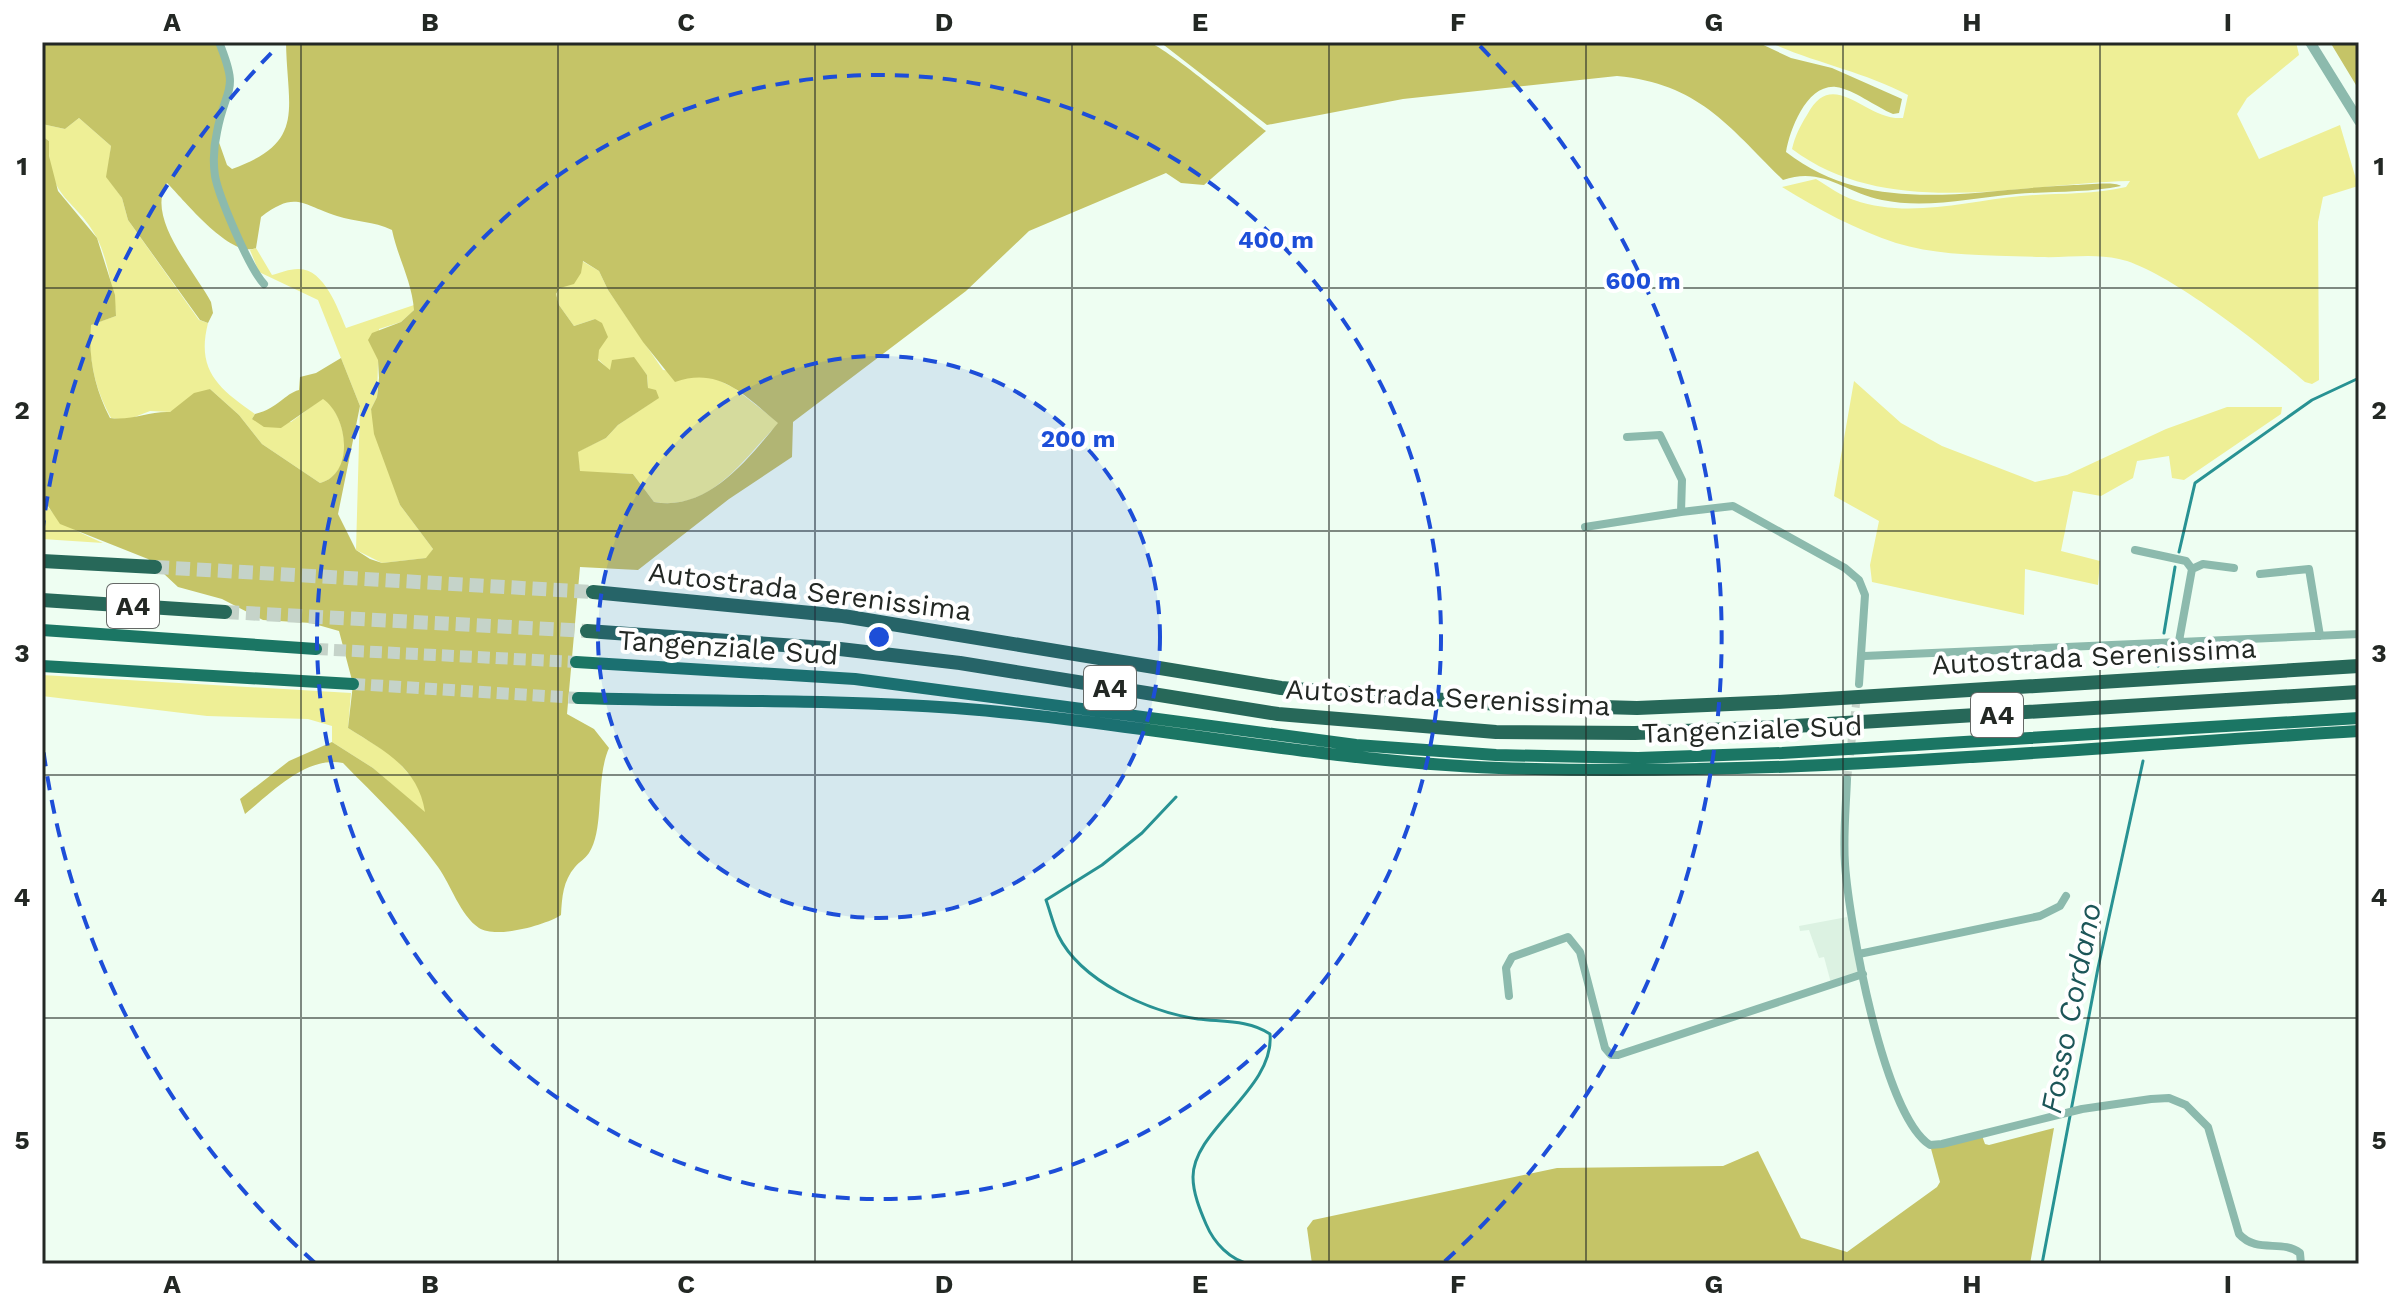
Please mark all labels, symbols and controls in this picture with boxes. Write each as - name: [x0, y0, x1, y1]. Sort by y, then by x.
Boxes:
- text: A: [163, 7, 181, 37]
- text: B: [421, 7, 439, 37]
- text: C: [677, 7, 695, 37]
- text: D: [935, 7, 953, 37]
- text: E: [1192, 7, 1208, 37]
- text: F: [1450, 7, 1466, 37]
- text: G: [1705, 7, 1723, 37]
- text: H: [1962, 7, 1982, 37]
- text: I: [2224, 7, 2232, 37]
- text: 1: [16, 151, 28, 181]
- text: 1: [2373, 151, 2385, 181]
- text: 400 m: [1238, 226, 1314, 254]
- text: 600 m: [1605, 267, 1681, 295]
- text: 2: [14, 395, 30, 425]
- text: 2: [2371, 395, 2387, 425]
- text: 200 m: [1041, 425, 1115, 453]
- street label: Autostrada Serenissima: [647, 555, 973, 628]
- road number: A4: [107, 584, 159, 628]
- street label: Tangenziale Sud: [617, 623, 839, 672]
- centre of rings: [865, 623, 893, 651]
- street label: Autostrada Serenissima: [1931, 632, 2257, 681]
- text: 3: [14, 638, 30, 668]
- text: 3: [2371, 638, 2387, 668]
- road number: A4: [1084, 666, 1136, 710]
- street label: Autostrada Serenissima: [1285, 673, 1611, 722]
- road number: A4: [1971, 693, 2023, 737]
- street label: Tangenziale Sud: [1641, 709, 1863, 750]
- text: 4: [14, 882, 31, 912]
- text: 4: [2371, 882, 2388, 912]
- water label: Fosso Cordano: [2033, 900, 2108, 1116]
- text: 5: [14, 1125, 30, 1155]
- text: 5: [2371, 1125, 2387, 1155]
- text: A: [163, 1269, 181, 1299]
- text: B: [421, 1269, 439, 1299]
- text: C: [677, 1269, 695, 1299]
- text: D: [935, 1269, 953, 1299]
- text: E: [1192, 1269, 1208, 1299]
- text: F: [1450, 1269, 1466, 1299]
- text: G: [1705, 1269, 1723, 1299]
- text: H: [1962, 1269, 1982, 1299]
- text: I: [2224, 1269, 2232, 1299]

